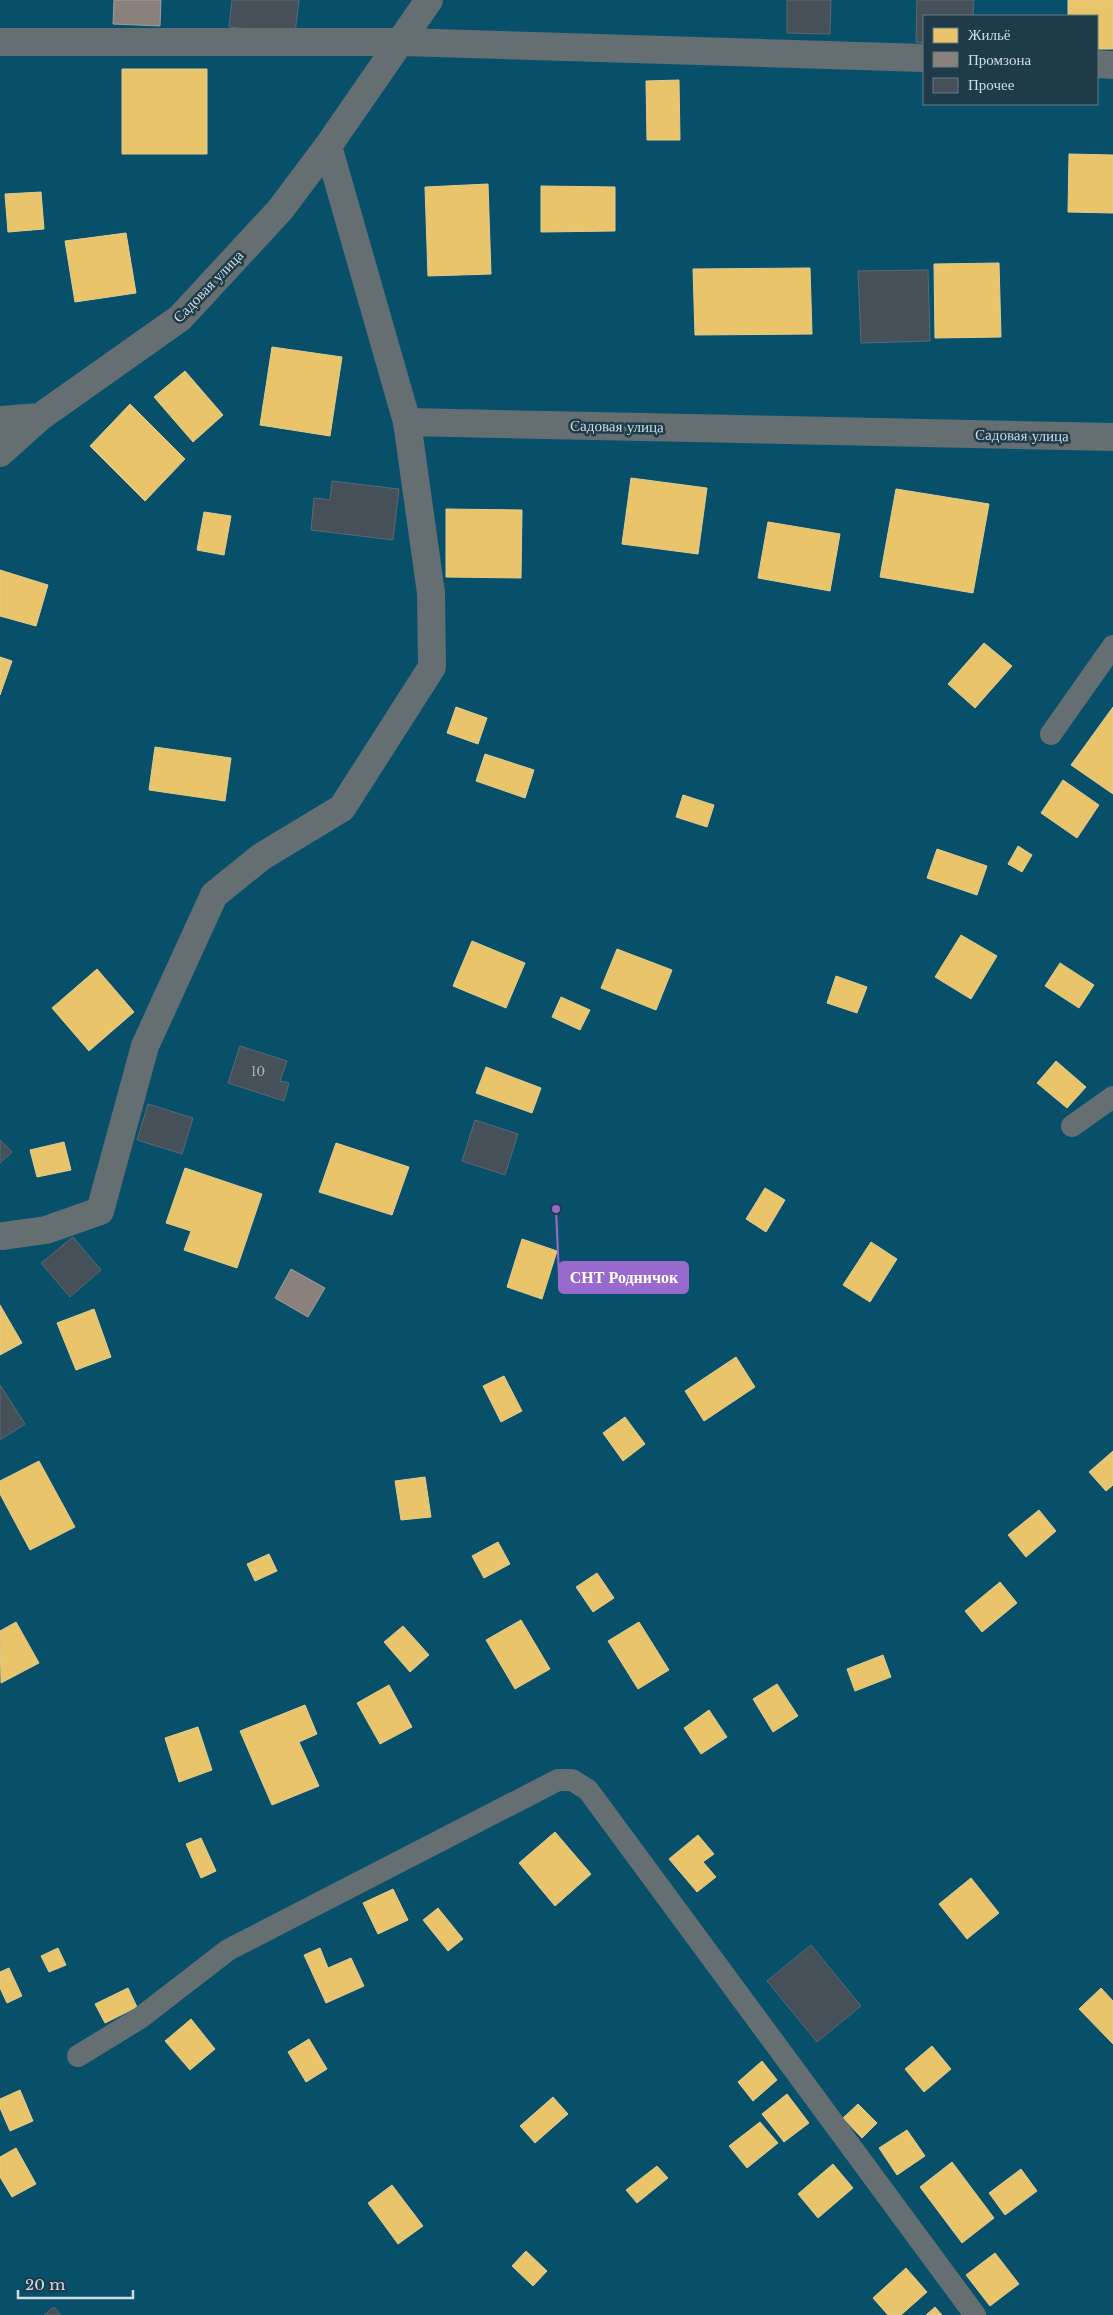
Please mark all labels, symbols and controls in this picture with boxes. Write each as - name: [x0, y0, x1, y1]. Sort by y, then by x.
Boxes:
- legend: [923, 15, 1098, 105]
- text: Жильё: [968, 25, 1011, 44]
- text: Промзона: [968, 50, 1031, 69]
- text: Прочее: [968, 75, 1015, 94]
- street label: Садовая улица: [169, 246, 248, 326]
- street label: Садовая улица: [570, 416, 664, 436]
- street label: Садовая улица: [975, 425, 1069, 445]
- house number: 10: [251, 1064, 265, 1079]
- callout: СНТ Родничок: [559, 1262, 688, 1293]
- text: СНТ Родничок: [570, 1267, 679, 1287]
- scale bar: [18, 2268, 132, 2300]
- text: 20 m: [25, 2275, 65, 2294]

